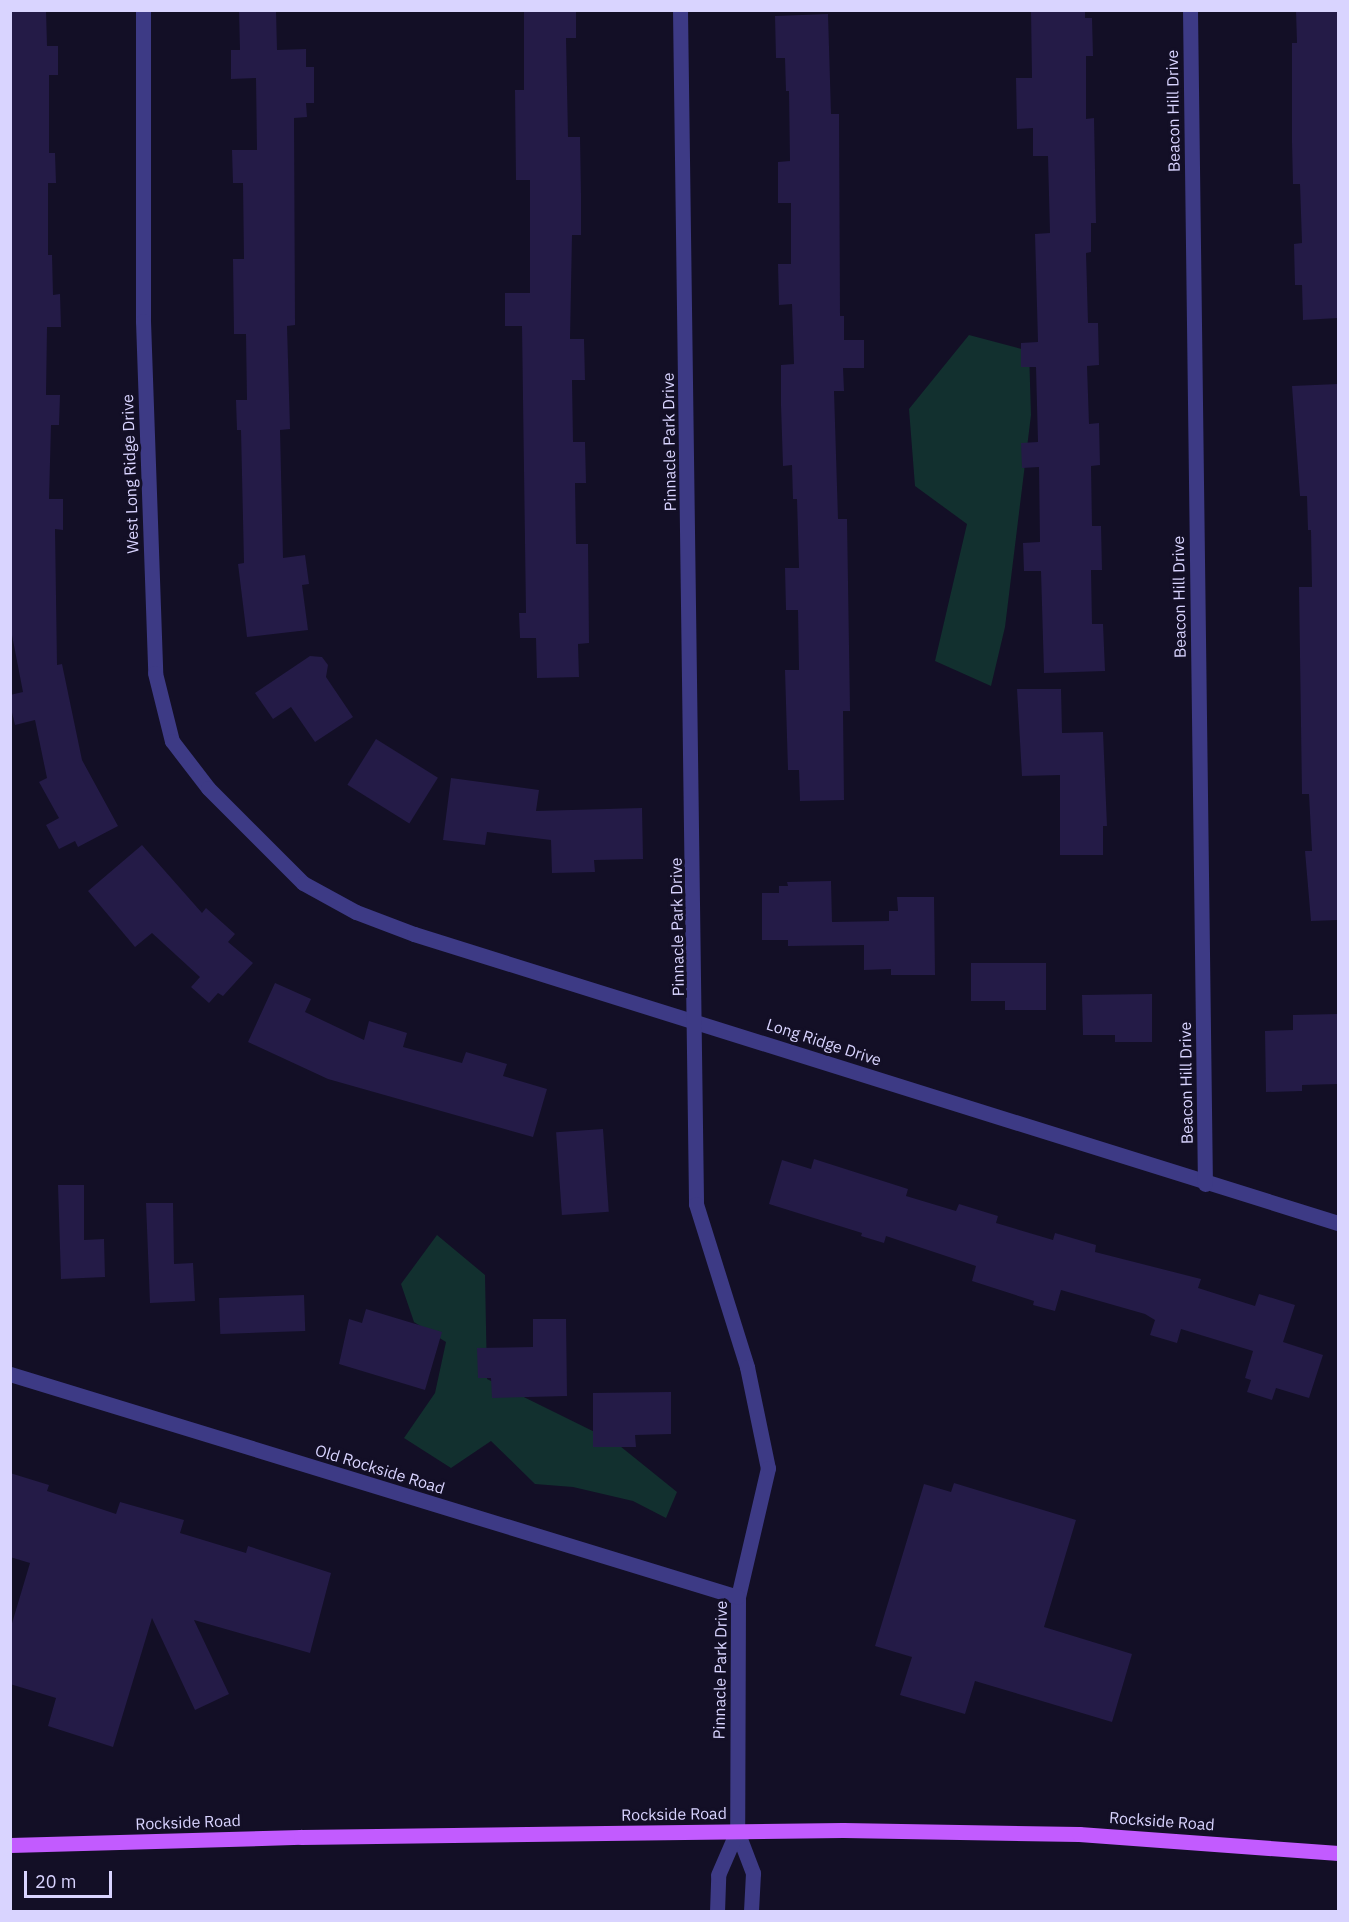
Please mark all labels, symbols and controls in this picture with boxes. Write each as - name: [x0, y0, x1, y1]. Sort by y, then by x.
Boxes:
- street label: Beacon Hill Drive: [1162, 50, 1184, 172]
- street label: Pinnacle Park Drive: [658, 373, 680, 511]
- street label: West Long Ridge Drive: [118, 394, 142, 554]
- street label: Beacon Hill Drive: [1168, 536, 1190, 658]
- street label: Pinnacle Park Drive: [666, 858, 688, 996]
- street label: Long Ridge Drive: [764, 1014, 884, 1070]
- street label: Beacon Hill Drive: [1175, 1022, 1197, 1144]
- street label: Old Rockside Road: [313, 1440, 447, 1498]
- street label: Pinnacle Park Drive: [709, 1601, 731, 1739]
- street label: Rockside Road: [621, 1803, 727, 1825]
- street label: Rockside Road: [1109, 1808, 1215, 1834]
- street label: Rockside Road: [135, 1811, 241, 1833]
- scale bar: [27, 1859, 116, 1897]
- text: 20 m: [35, 1870, 77, 1893]

